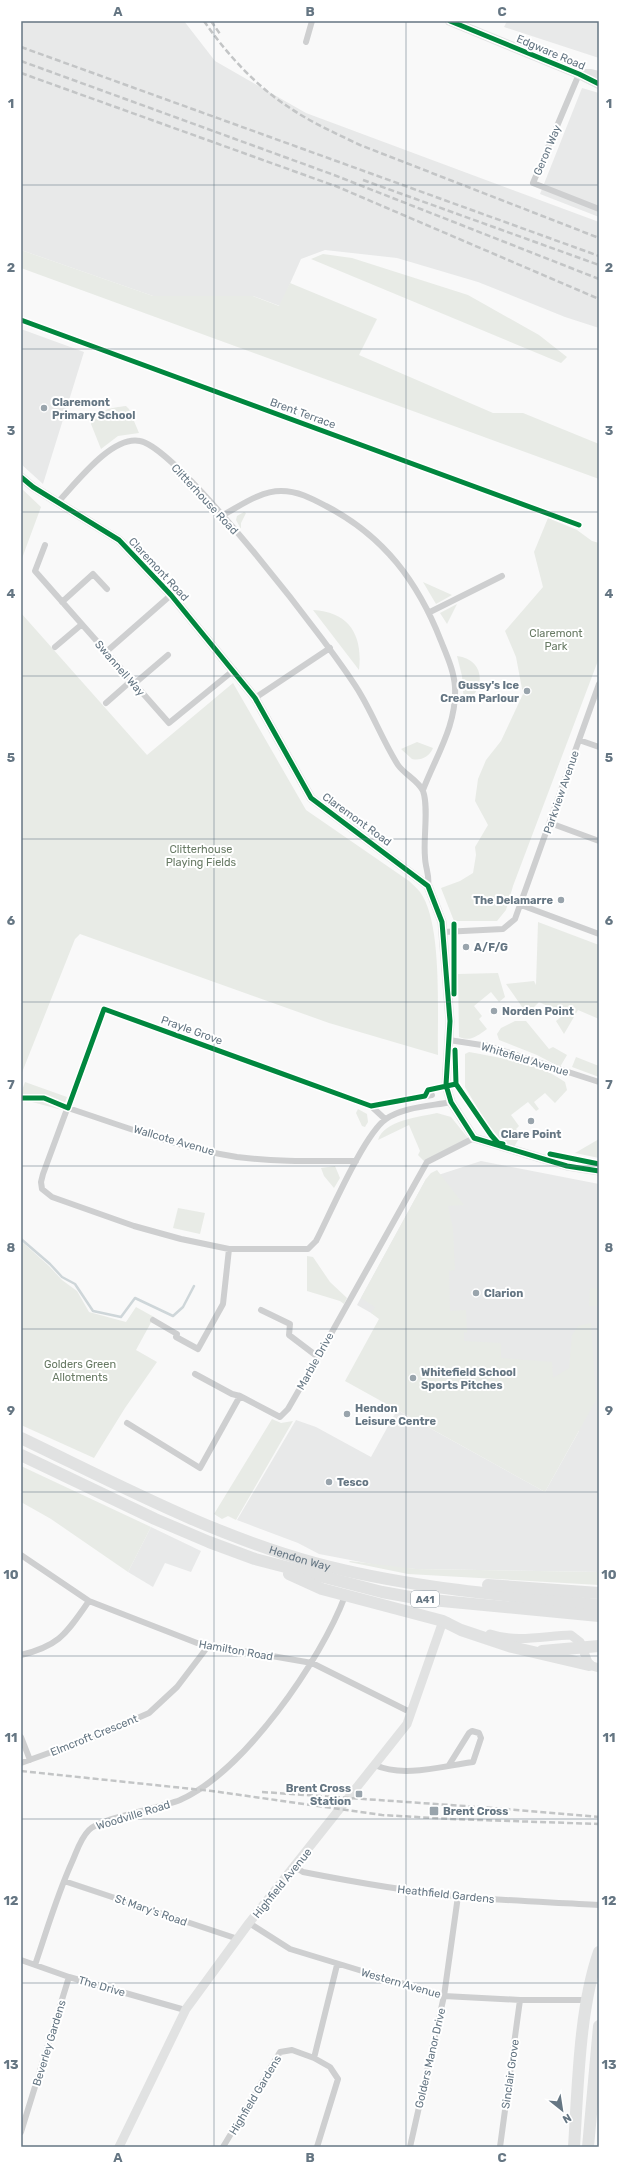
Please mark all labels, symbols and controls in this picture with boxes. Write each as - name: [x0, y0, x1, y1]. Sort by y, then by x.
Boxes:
- text: A: [113, 4, 123, 19]
- text: B: [305, 4, 315, 19]
- text: C: [497, 4, 507, 19]
- street label: Edgware Road: [514, 32, 587, 73]
- text: 1: [8, 96, 14, 111]
- text: 1: [606, 96, 612, 111]
- street label: Geron Way: [531, 123, 564, 178]
- text: 2: [7, 260, 15, 275]
- text: 2: [605, 260, 613, 275]
- place label: Claremont Primary School: [52, 396, 135, 422]
- street label: Brent Terrace: [268, 396, 337, 431]
- marker: Claremont Primary School: [39, 403, 49, 413]
- text: 3: [7, 423, 16, 438]
- text: 3: [605, 423, 614, 438]
- street label: Clitterhouse Road: [169, 461, 241, 537]
- street label: Claremont Road: [126, 535, 191, 604]
- text: 4: [7, 586, 16, 601]
- text: 4: [605, 586, 614, 601]
- park label: Claremont Park: [529, 627, 583, 653]
- street label: Swannell Way: [92, 638, 147, 699]
- place label: Gussy's Ice Cream Parlour: [440, 679, 519, 705]
- marker: Gussy's Ice Cream Parlour: [522, 686, 532, 696]
- street label: Parkview Avenue: [541, 749, 582, 835]
- text: 5: [7, 750, 15, 765]
- text: 5: [605, 750, 613, 765]
- street label: Claremont Road: [320, 790, 394, 849]
- park label: Clitterhouse Playing Fields: [166, 843, 237, 869]
- place label: The Delamarre: [473, 894, 553, 907]
- marker: The Delamarre: [556, 895, 566, 905]
- text: 6: [7, 913, 16, 928]
- text: 6: [605, 913, 614, 928]
- place label: A/F/G: [474, 941, 508, 954]
- marker: A/F/G: [461, 942, 471, 952]
- place label: Norden Point: [502, 1005, 574, 1018]
- marker: Norden Point: [489, 1006, 499, 1016]
- street label: Prayle Grove: [159, 1013, 224, 1048]
- street label: Whitefield Avenue: [479, 1040, 570, 1079]
- text: 7: [7, 1077, 15, 1092]
- text: 7: [605, 1077, 613, 1092]
- marker: Clare Point: [526, 1116, 536, 1126]
- street label: Wallcote Avenue: [132, 1123, 216, 1158]
- place label: Clare Point: [501, 1128, 561, 1141]
- text: 8: [7, 1240, 16, 1255]
- text: 8: [605, 1240, 614, 1255]
- place label: Clarion: [484, 1287, 523, 1300]
- marker: Clarion: [471, 1288, 481, 1298]
- street label: Marble Drive: [294, 1330, 337, 1392]
- park label: Golders Green Allotments: [44, 1358, 116, 1384]
- place label: Whitefield School Sports Pitches: [421, 1366, 516, 1392]
- marker: Whitefield School Sports Pitches: [408, 1373, 418, 1383]
- place label: Hendon Leisure Centre: [355, 1402, 436, 1428]
- text: 9: [7, 1403, 15, 1418]
- text: 9: [605, 1403, 613, 1418]
- marker: Hendon Leisure Centre: [342, 1409, 352, 1419]
- place label: Tesco: [337, 1476, 369, 1489]
- marker: Tesco: [324, 1477, 334, 1487]
- street label: Hendon Way: [267, 1543, 332, 1574]
- text: 10: [3, 1567, 19, 1582]
- text: 10: [601, 1567, 617, 1582]
- road number: A41: [411, 1591, 439, 1607]
- street label: Hamilton Road: [198, 1638, 274, 1663]
- street label: Elmcroft Crescent: [49, 1712, 140, 1759]
- text: 11: [5, 1730, 17, 1745]
- text: 11: [603, 1730, 615, 1745]
- place label: Brent Cross Station: [286, 1782, 351, 1808]
- marker: Brent Cross Station: [354, 1789, 364, 1799]
- street label: Woodville Road: [95, 1798, 172, 1833]
- marker: Brent Cross: [428, 1805, 440, 1817]
- place label: Brent Cross: [443, 1805, 508, 1818]
- street label: Highfield Avenue: [250, 1846, 315, 1921]
- street label: Heathfield Gardens: [397, 1883, 496, 1906]
- street label: St Mary's Road: [113, 1892, 189, 1929]
- text: 12: [4, 1893, 18, 1908]
- text: 12: [602, 1893, 616, 1908]
- street label: Western Avenue: [359, 1966, 442, 2001]
- street label: The Drive: [77, 1974, 127, 1999]
- street label: Beverley Gardens: [30, 1998, 69, 2088]
- street label: Golders Manor Drive: [413, 2007, 448, 2110]
- street label: Sinclair Grove: [499, 2039, 522, 2110]
- street label: Highfield Gardens: [227, 2053, 284, 2137]
- text: 13: [3, 2057, 19, 2072]
- text: 13: [601, 2057, 617, 2072]
- north arrow: [542, 2090, 582, 2130]
- text: N: [560, 2111, 573, 2126]
- text: A: [113, 2150, 123, 2165]
- text: B: [305, 2150, 315, 2165]
- text: C: [497, 2150, 507, 2165]

